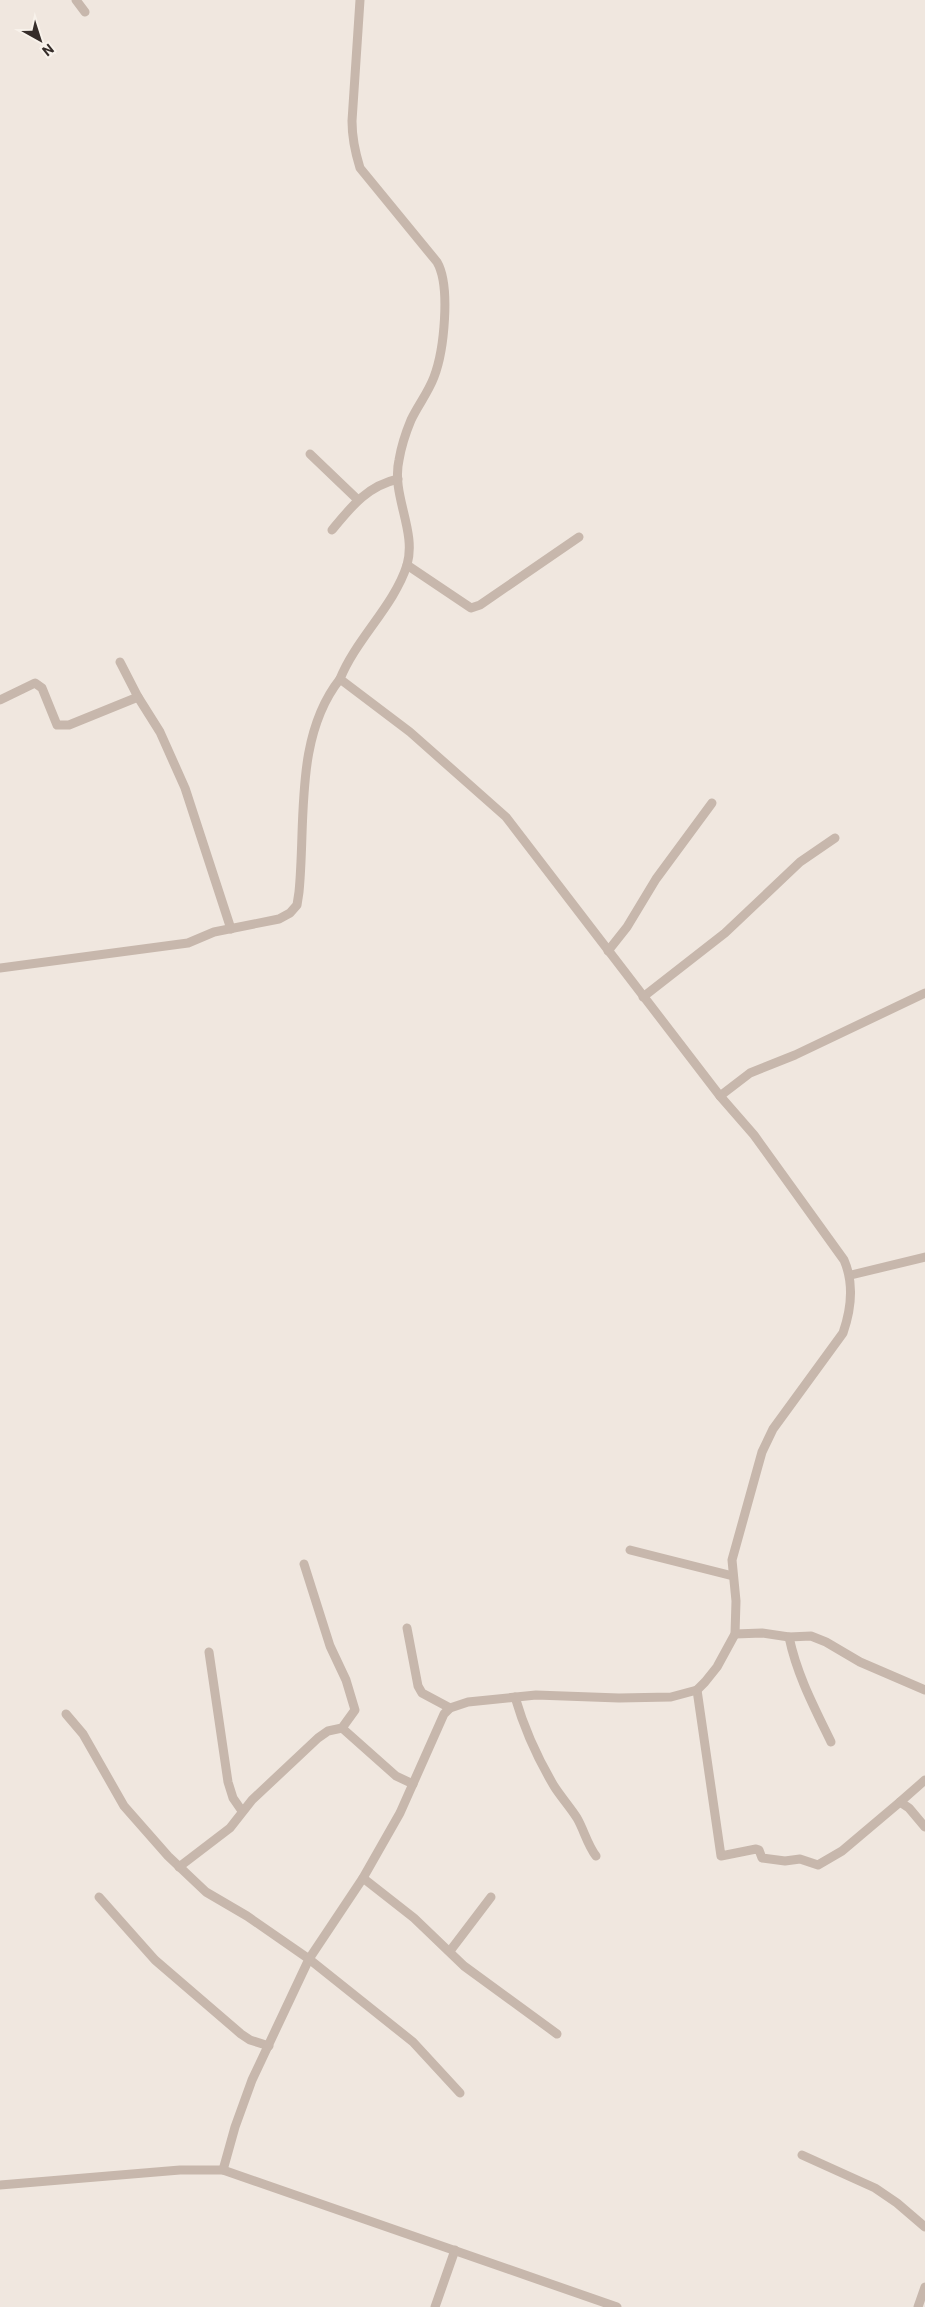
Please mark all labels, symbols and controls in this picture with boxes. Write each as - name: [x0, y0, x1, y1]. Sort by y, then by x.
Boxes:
- north arrow: [15, 15, 65, 65]
- text: N: [39, 41, 57, 59]

